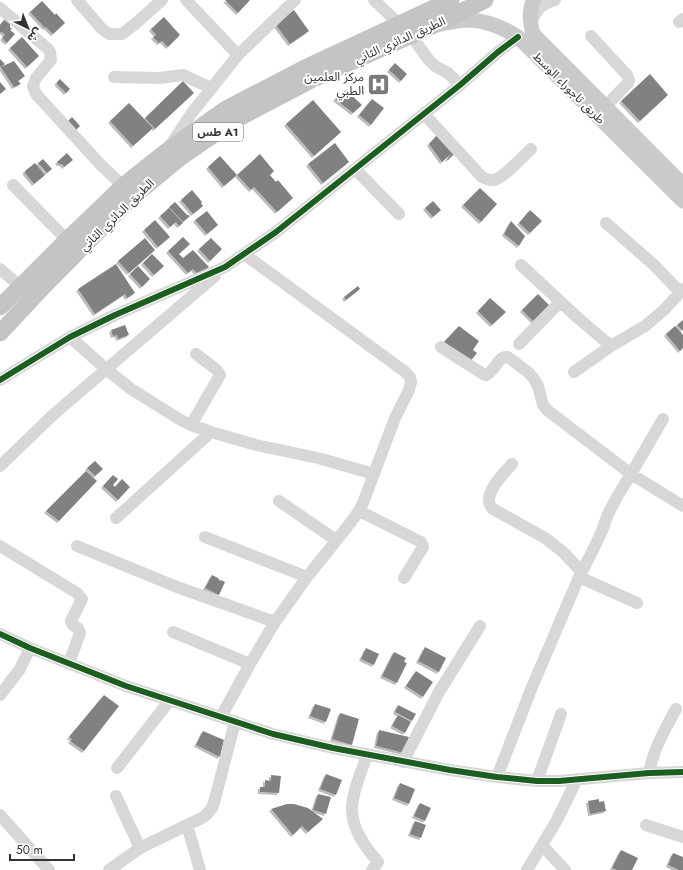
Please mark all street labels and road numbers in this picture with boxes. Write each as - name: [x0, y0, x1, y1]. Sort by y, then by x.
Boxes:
- street label: الطريق الدائري الثاني: [352, 12, 449, 69]
- street label: طريق تاجوراء الوسط: [529, 48, 609, 128]
- road number: طس A1: [193, 123, 243, 141]
- street label: الطريق الدائري الثاني: [76, 174, 159, 256]

